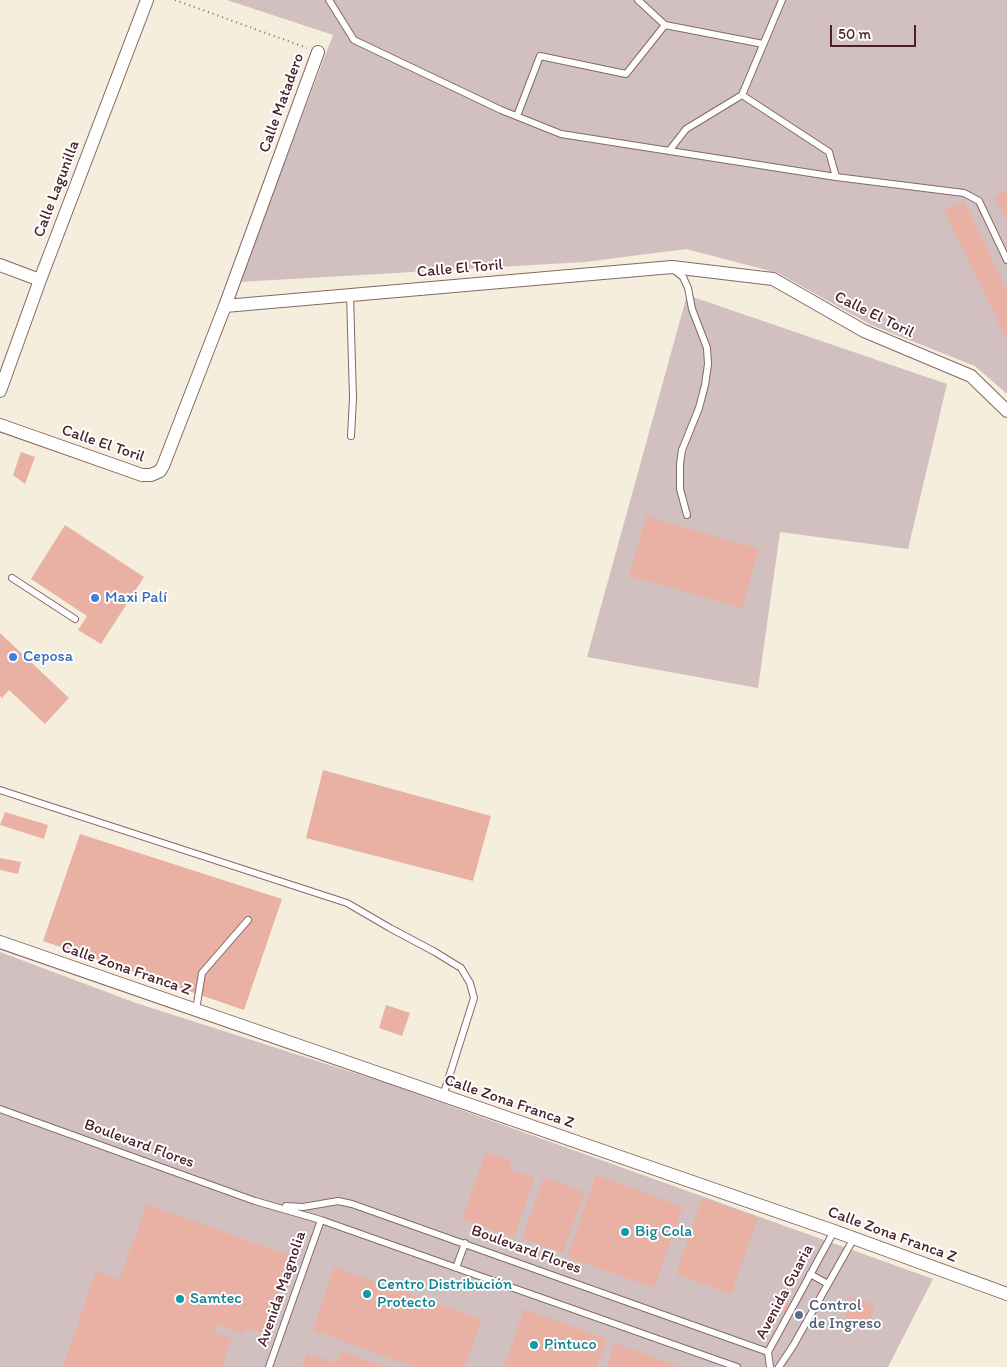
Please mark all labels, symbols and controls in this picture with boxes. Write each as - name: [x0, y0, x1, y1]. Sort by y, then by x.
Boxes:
- scale bar: [832, 15, 918, 47]
- text: 50 m: [838, 25, 871, 43]
- street label: Calle Matadero: [255, 51, 309, 155]
- street label: Calle Lagunilla: [30, 138, 84, 240]
- street label: Calle El Toril: [416, 256, 504, 282]
- street label: Calle El Toril: [831, 287, 917, 343]
- street label: Calle El Toril: [59, 421, 147, 467]
- place label: Maxi Palí: [105, 588, 167, 608]
- marker: Maxi Palí: [89, 592, 101, 604]
- place label: Ceposa: [23, 647, 73, 667]
- marker: Ceposa: [7, 651, 19, 663]
- street label: Calle Zona Franca Z: [59, 938, 193, 1000]
- street label: Calle Zona Franca Z: [442, 1071, 576, 1133]
- street label: Boulevard Flores: [81, 1115, 197, 1173]
- street label: Calle Zona Franca Z: [825, 1203, 959, 1267]
- street label: Boulevard Flores: [468, 1221, 584, 1279]
- place label: Big Cola: [635, 1222, 692, 1242]
- marker: Big Cola: [619, 1226, 631, 1238]
- street label: Avenida Magnolia: [253, 1229, 311, 1349]
- street label: Avenida Guaria: [752, 1241, 818, 1343]
- place label: Centro Distribución Protecto: [377, 1275, 512, 1313]
- marker: Centro Distribución Protecto: [361, 1288, 373, 1300]
- place label: Samtec: [190, 1289, 242, 1309]
- marker: Samtec: [174, 1293, 186, 1305]
- place label: Control de Ingreso: [809, 1296, 881, 1334]
- marker: Control de Ingreso: [793, 1309, 805, 1321]
- place label: Pintuco: [544, 1335, 597, 1355]
- marker: Pintuco: [528, 1339, 540, 1351]

